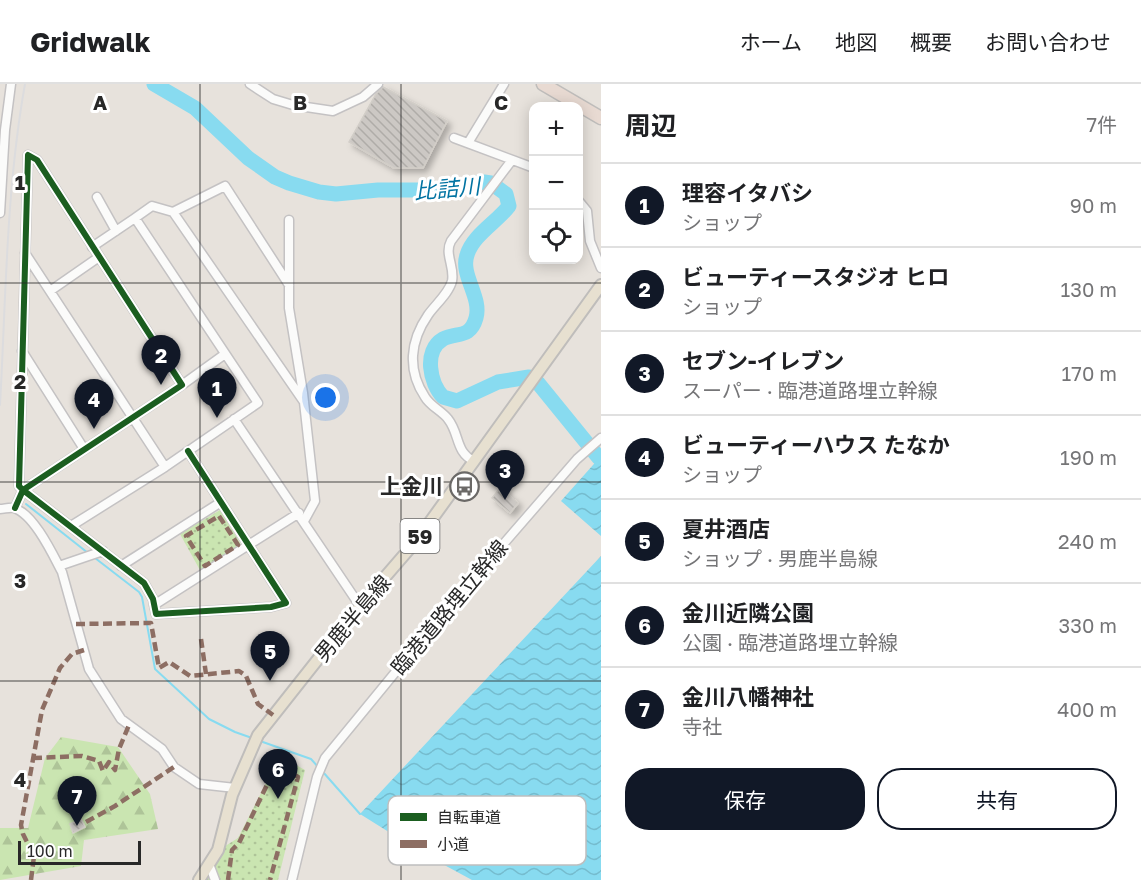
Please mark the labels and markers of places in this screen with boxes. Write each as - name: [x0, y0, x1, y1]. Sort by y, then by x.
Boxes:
- pin: 2: [142, 336, 180, 385]
- pin: 1: [198, 368, 236, 418]
- pin: 4: [74, 380, 113, 429]
- pin: 3: [486, 450, 524, 500]
- bus stop icon: 上金川: [448, 470, 480, 502]
- place label: 上金川: [380, 473, 443, 499]
- pin: 5: [250, 632, 290, 681]
- pin: 6: [258, 750, 298, 799]
- pin: 7: [58, 776, 97, 826]

